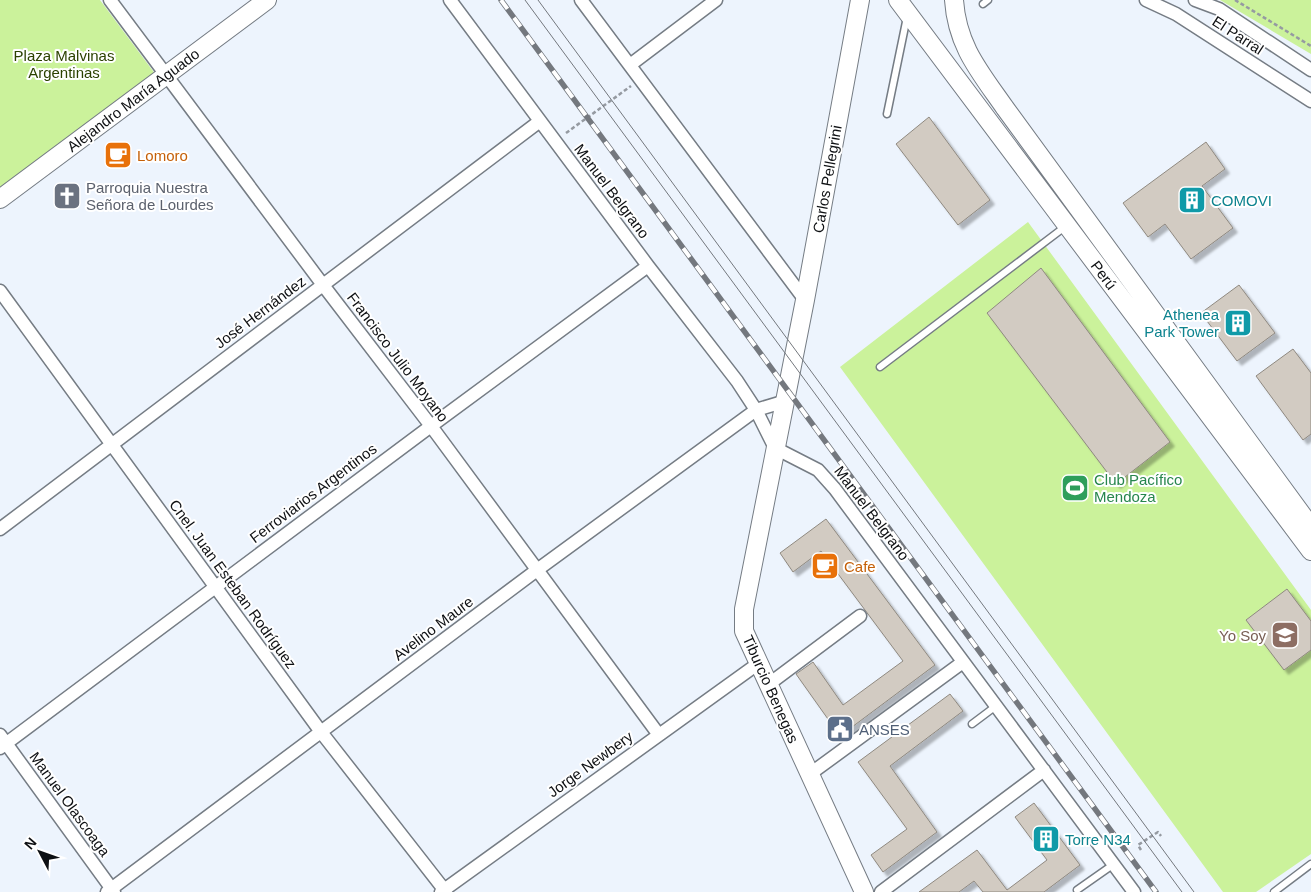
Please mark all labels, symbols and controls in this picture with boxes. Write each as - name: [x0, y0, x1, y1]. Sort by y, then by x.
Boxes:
- street label: El Parral: [1209, 12, 1267, 58]
- street label: Alejandro María Aguado: [64, 45, 202, 155]
- park label: Plaza Malvinas Argentinas: [14, 47, 114, 81]
- street label: Carlos Pellegrini: [809, 124, 845, 234]
- cafe icon: Lomoro: [103, 140, 133, 170]
- street label: Manuel Belgrano: [571, 141, 653, 241]
- place label: Lomoro: [137, 147, 188, 164]
- place label: Parroquia Nuestra Señora de Lourdes: [86, 179, 214, 213]
- church icon: Parroquia Nuestra Señora de Lourdes: [52, 181, 82, 211]
- building icon: COMOVI: [1177, 185, 1207, 215]
- place label: COMOVI: [1211, 192, 1272, 209]
- street label: Perú: [1088, 257, 1120, 293]
- street label: José Hernández: [211, 272, 309, 352]
- street label: Francisco Julio Moyano: [344, 289, 452, 425]
- place label: Athenea Park Tower: [1144, 306, 1220, 340]
- building icon: Athenea Park Tower: [1223, 308, 1253, 338]
- street label: Ferroviarios Argentinos: [246, 440, 380, 546]
- street label: Manuel Belgrano: [831, 463, 913, 563]
- place label: Club Pacífico Mendoza: [1094, 471, 1182, 505]
- sports icon: Club Pacífico Mendoza: [1060, 473, 1090, 503]
- street label: Cnel. Juan Esteban Rodríguez: [166, 496, 300, 672]
- cafe icon: Cafe: [810, 551, 840, 581]
- place label: Cafe: [844, 558, 876, 575]
- street label: Avelino Maure: [390, 592, 476, 664]
- school or university icon: Yo Soy: [1270, 620, 1300, 650]
- place label: Yo Soy: [1219, 627, 1266, 644]
- street label: Tiburcio Benegas: [740, 632, 802, 746]
- public building icon: ANSES: [825, 714, 855, 744]
- place label: ANSES: [859, 721, 910, 738]
- street label: Jorge Newbery: [544, 727, 636, 801]
- street label: Manuel Olascoaga: [26, 748, 114, 860]
- building icon: Torre N34: [1031, 824, 1061, 854]
- north arrow: [15, 827, 65, 877]
- place label: Torre N34: [1065, 831, 1131, 848]
- text: N: [21, 834, 40, 853]

